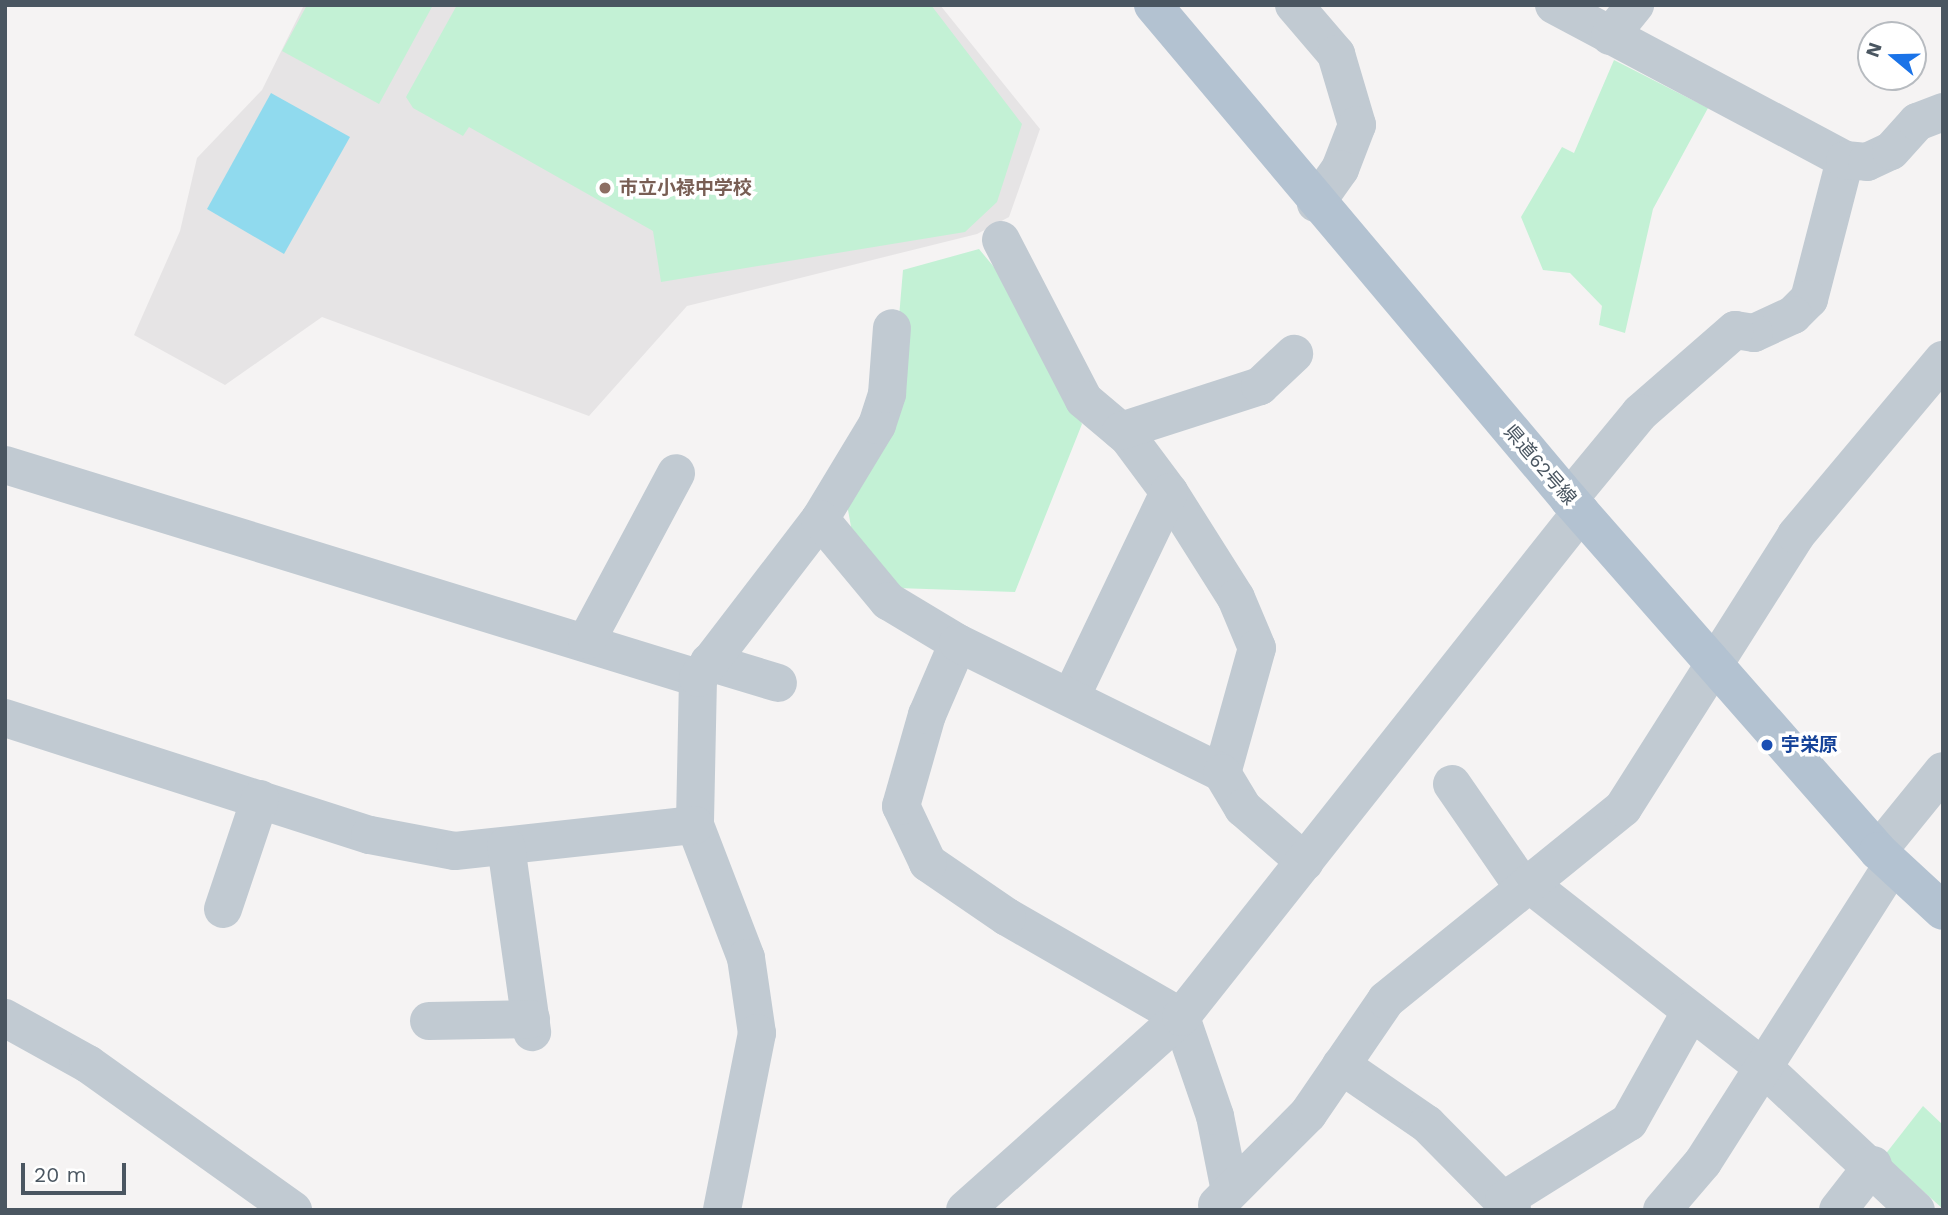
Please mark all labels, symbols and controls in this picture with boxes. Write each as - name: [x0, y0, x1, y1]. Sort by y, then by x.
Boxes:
- north arrow: [1857, 21, 1927, 91]
- text: N: [1860, 39, 1887, 60]
- place label: 市立小禄中学校: [619, 177, 752, 199]
- marker: 市立小禄中学校: [597, 180, 613, 196]
- street label: 県道62号線: [1499, 420, 1581, 510]
- place label: 宇栄原: [1781, 734, 1838, 756]
- marker: 宇栄原: [1759, 737, 1775, 753]
- scale bar: [24, 1148, 130, 1192]
- text: 20 m: [34, 1162, 86, 1187]

